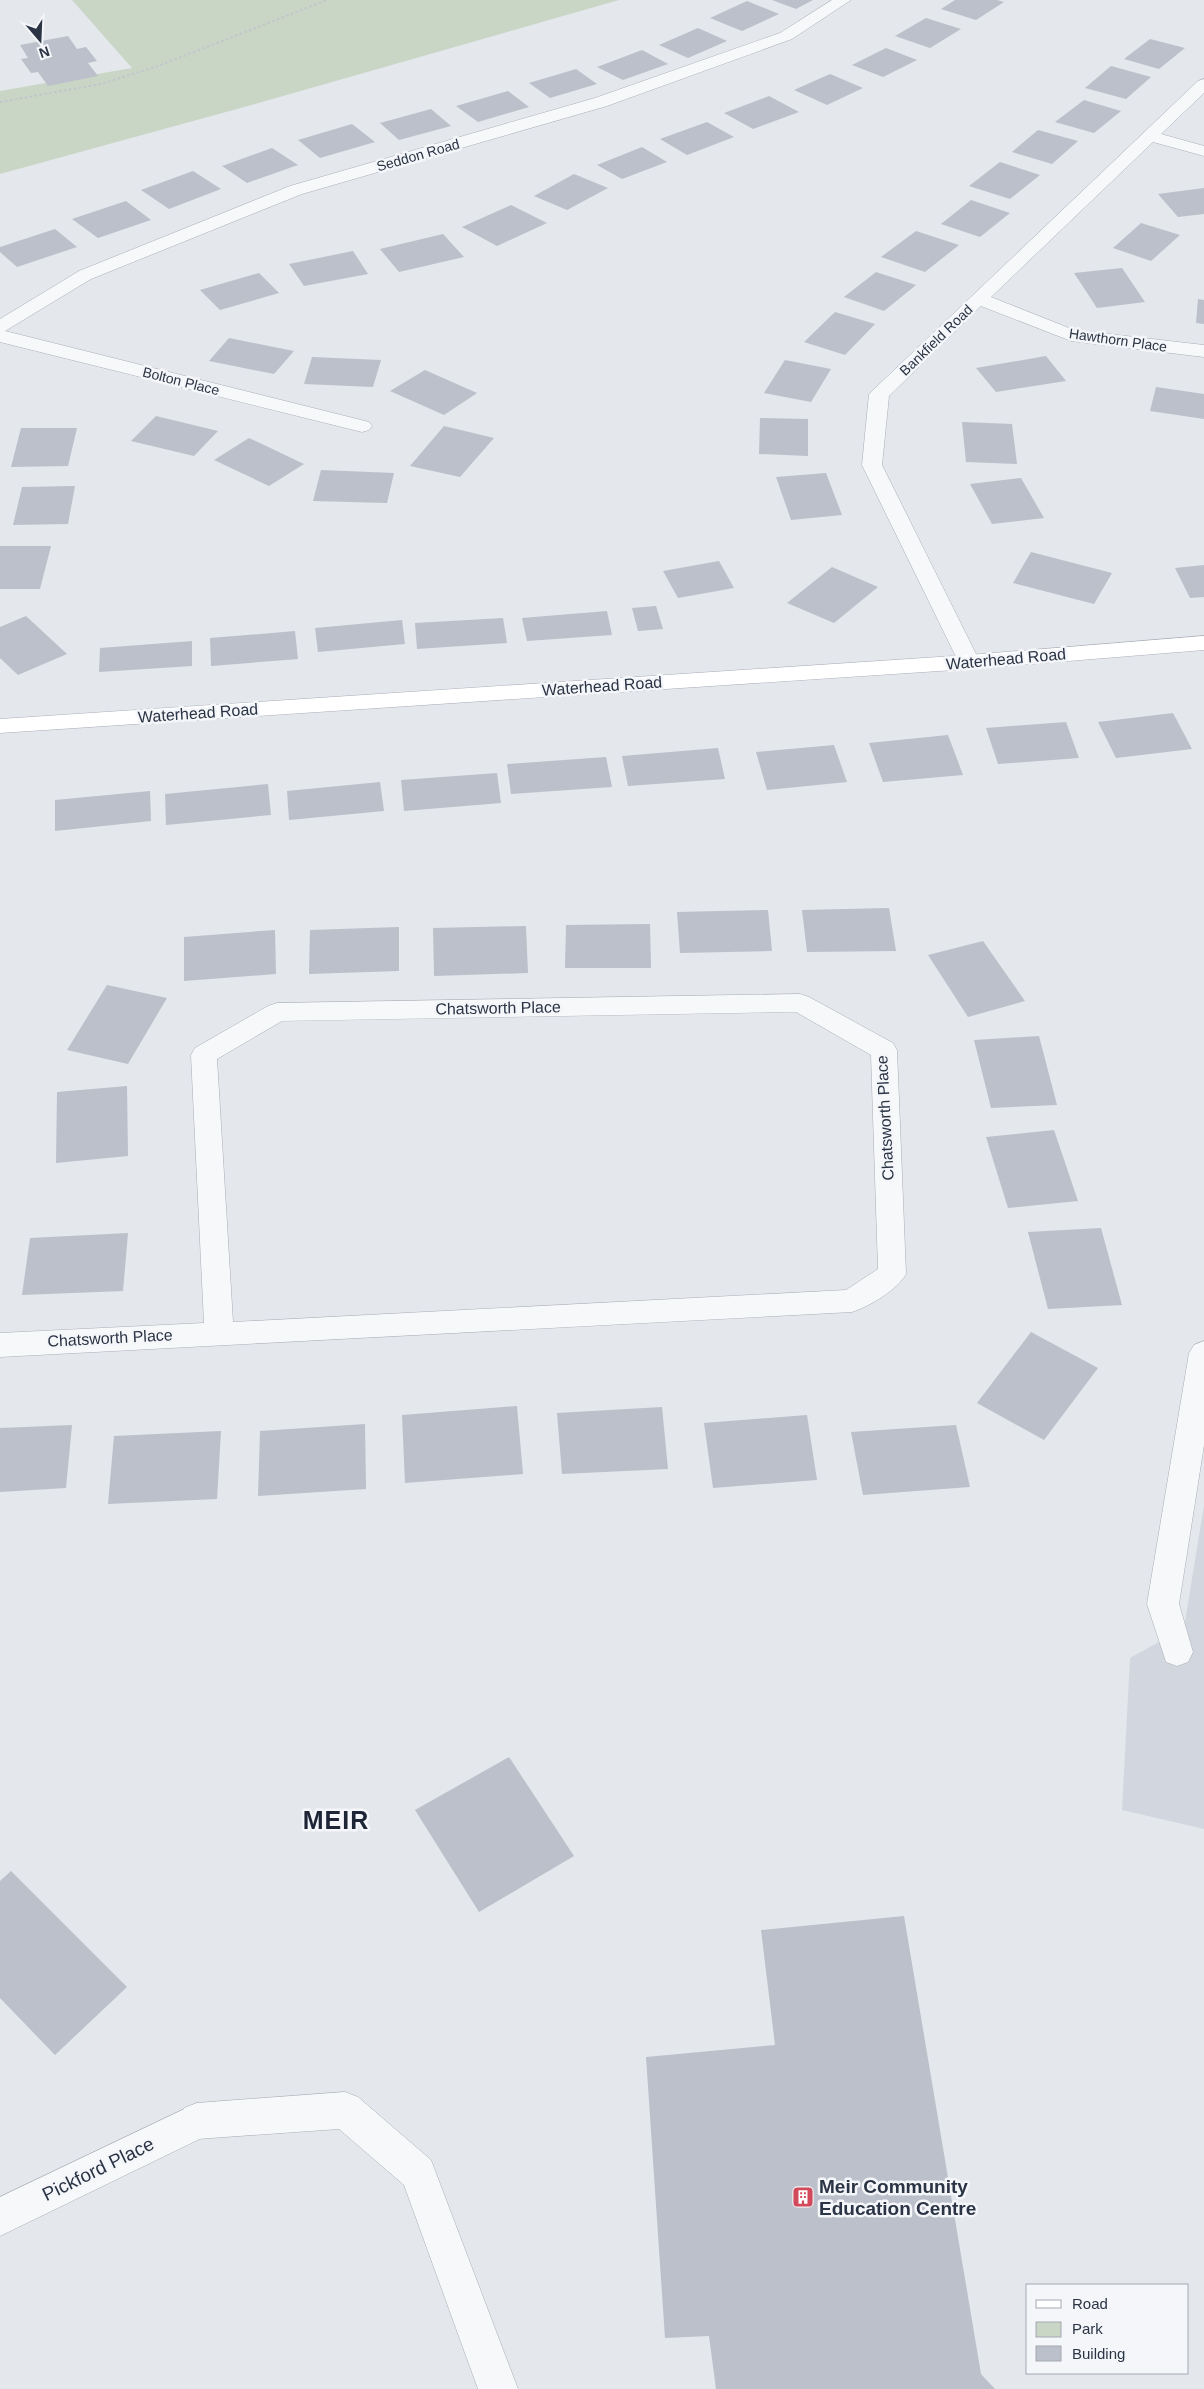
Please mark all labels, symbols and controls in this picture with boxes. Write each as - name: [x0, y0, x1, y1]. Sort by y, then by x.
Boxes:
- north arrow: [15, 15, 65, 65]
- text: N: [37, 43, 52, 62]
- street label: Seddon Road: [375, 136, 461, 174]
- street label: Bankfield Road: [896, 301, 976, 379]
- street label: Hawthorn Place: [1068, 325, 1168, 355]
- street label: Bolton Place: [141, 364, 221, 398]
- street label: Waterhead Road: [945, 645, 1067, 673]
- street label: Waterhead Road: [541, 673, 663, 699]
- street label: Waterhead Road: [137, 700, 259, 726]
- street label: Chatsworth Place: [435, 998, 561, 1018]
- street label: Chatsworth Place: [873, 1055, 897, 1181]
- street label: Chatsworth Place: [47, 1326, 173, 1350]
- district label: MEIR: [303, 1806, 369, 1834]
- street label: Pickford Place: [39, 2133, 157, 2205]
- place label: Meir Community Education Centre: [819, 2176, 976, 2219]
- building icon: Meir Community Education Centre: [791, 2185, 815, 2209]
- legend: [1026, 2284, 1189, 2374]
- text: Road: [1072, 2295, 1108, 2312]
- text: Park: [1072, 2320, 1103, 2337]
- text: Building: [1072, 2345, 1125, 2362]

